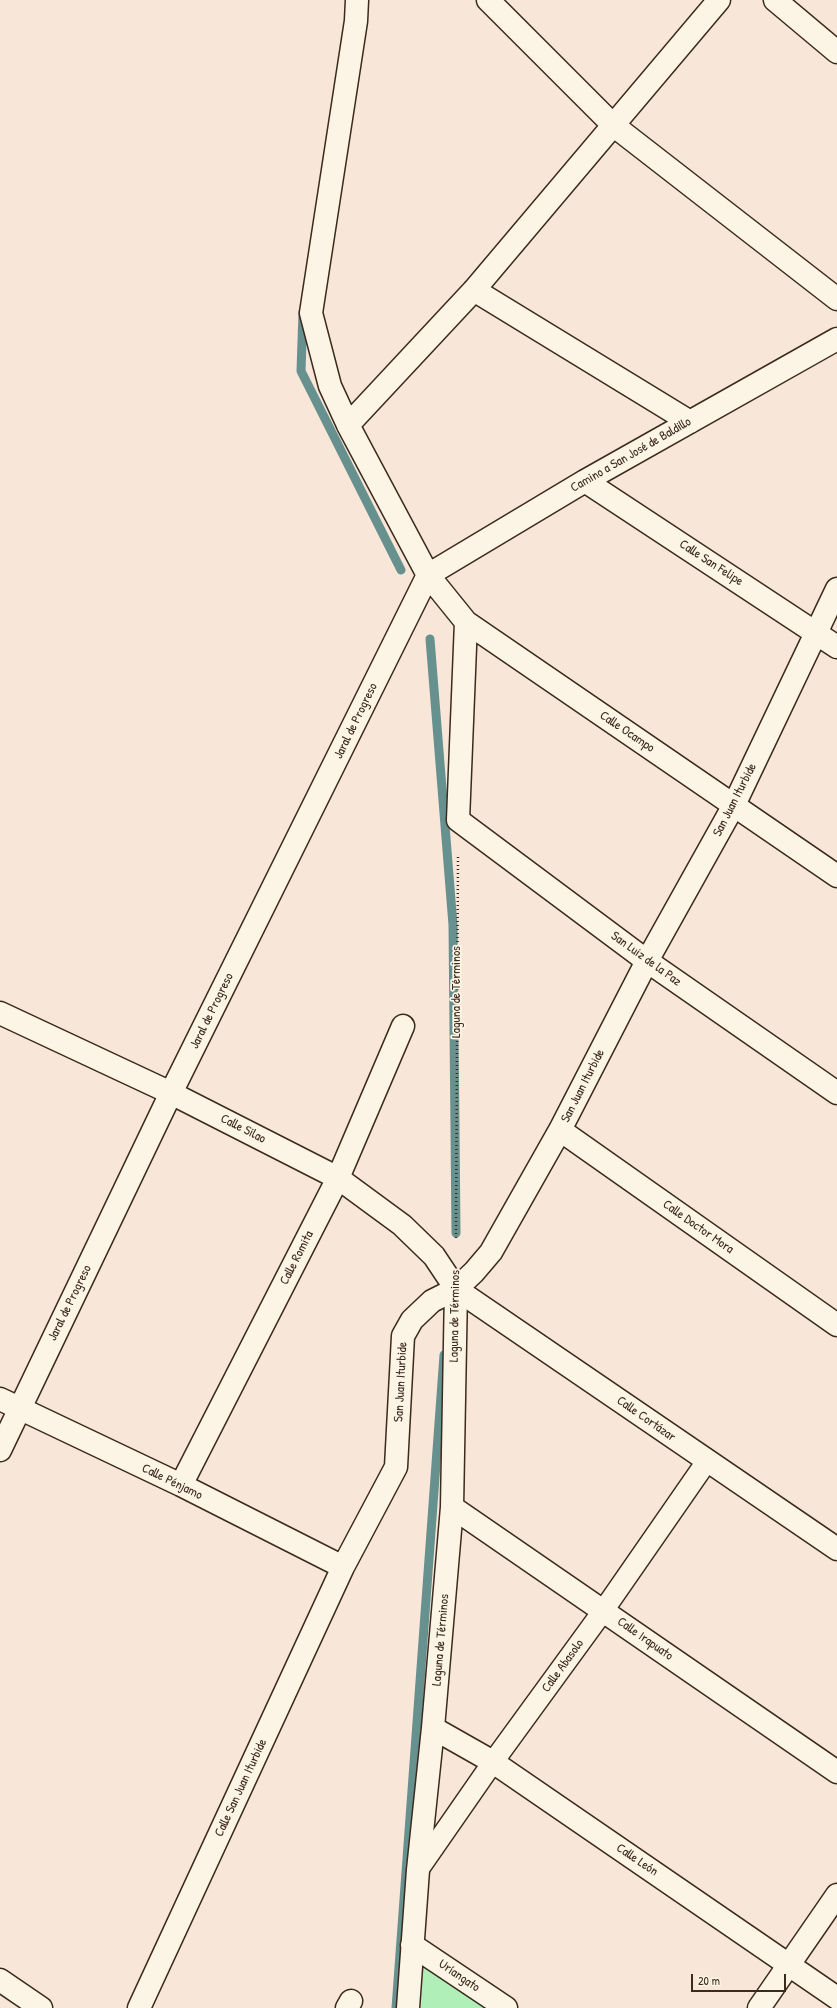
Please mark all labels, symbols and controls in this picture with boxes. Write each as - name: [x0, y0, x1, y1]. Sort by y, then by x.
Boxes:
- street label: Camino a San José de Baldillo: [568, 414, 694, 496]
- street label: Calle San Felipe: [676, 537, 746, 589]
- street label: Jaral de Progreso: [331, 681, 381, 761]
- street label: Calle Ocampo: [597, 708, 657, 756]
- street label: San Juan Iturbide: [710, 761, 760, 839]
- street label: San Luiz de la Paz: [608, 928, 684, 990]
- street label: Laguna de Términos: [449, 946, 465, 1038]
- street label: Jaral de Progreso: [187, 971, 237, 1051]
- street label: San Juan Iturbide: [558, 1047, 608, 1125]
- street label: Calle Silao: [218, 1111, 268, 1147]
- street label: Calle Doctor Mora: [659, 1197, 737, 1257]
- street label: Calle Romita: [277, 1228, 317, 1288]
- street label: Jaral de Progreso: [45, 1263, 95, 1343]
- street label: Laguna de Términos: [446, 1270, 464, 1362]
- street label: San Juan Iturbide: [391, 1342, 411, 1422]
- street label: Calle Cortázar: [613, 1393, 679, 1445]
- street label: Calle Pénjamo: [139, 1461, 205, 1503]
- street label: Laguna de Términos: [429, 1593, 453, 1687]
- street label: Calle Irapuato: [614, 1614, 676, 1664]
- street label: Calle Abasolo: [539, 1636, 587, 1696]
- street label: Calle San Juan Iturbide: [212, 1737, 270, 1839]
- street label: Calle León: [613, 1840, 661, 1880]
- street label: Uríangato: [435, 1956, 483, 1996]
- scale bar: [693, 1966, 788, 1992]
- text: 20 m: [698, 1972, 720, 1989]

